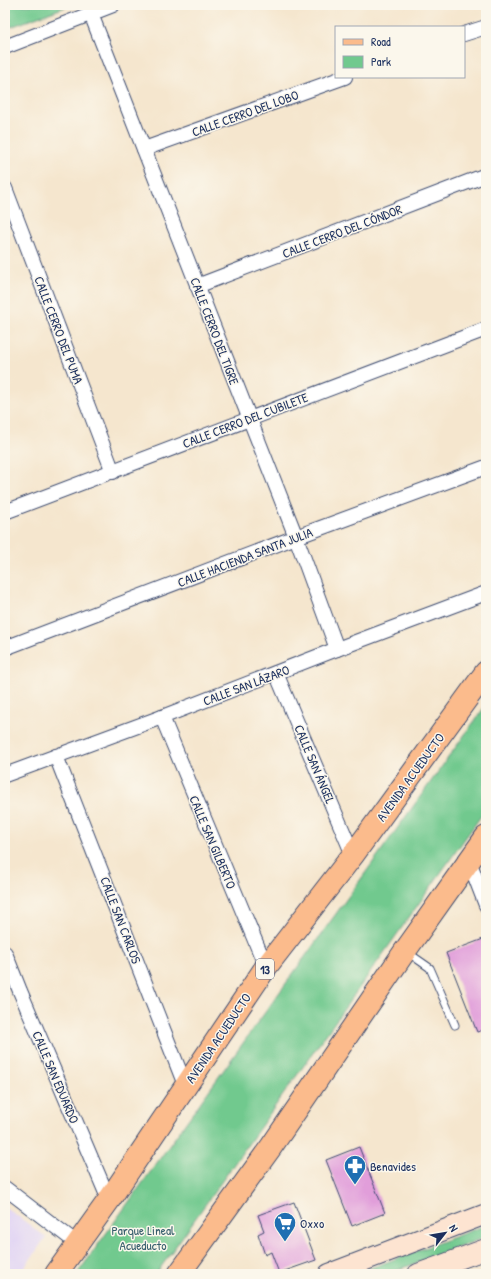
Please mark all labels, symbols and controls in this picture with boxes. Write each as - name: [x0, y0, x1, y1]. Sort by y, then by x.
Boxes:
- legend: [335, 26, 465, 78]
- text: Road: [371, 33, 391, 50]
- text: Park: [371, 53, 391, 70]
- street label: CALLE CERRO DEL LOBO: [189, 85, 301, 141]
- street label: CALLE CERRO DEL CÓNDOR: [279, 200, 405, 262]
- street label: CALLE CERRO DEL PUMA: [30, 274, 88, 387]
- street label: CALLE CERRO DEL TIGRE: [186, 275, 244, 387]
- street label: CALLE CERRO DEL CUBILETE: [180, 388, 310, 452]
- street label: CALLE HACIENDA SANTA JULIA: [175, 523, 316, 591]
- street label: CALLE SAN LÁZARO: [200, 660, 292, 710]
- street label: CALLE SAN ÁNGEL: [290, 722, 340, 806]
- street label: AVENIDA ACUEDUCTO: [372, 729, 448, 825]
- street label: CALLE SAN GILBERTO: [185, 793, 241, 891]
- street label: CALLE SAN CARLOS: [96, 874, 146, 966]
- road number: 13: [256, 959, 274, 979]
- street label: AVENIDA ACUEDUCTO: [181, 989, 255, 1087]
- street label: CALLE SAN EDUARDO: [28, 1028, 84, 1126]
- pharmacy icon: Benavides: [342, 1153, 368, 1186]
- place label: Benavides: [370, 1157, 416, 1175]
- supermarket icon: Oxxo: [272, 1210, 298, 1243]
- north arrow: [425, 1213, 465, 1253]
- place label: Oxxo: [300, 1214, 324, 1232]
- park label: Parque Lineal Acueducto: [111, 1221, 175, 1254]
- text: N: [446, 1222, 461, 1234]

